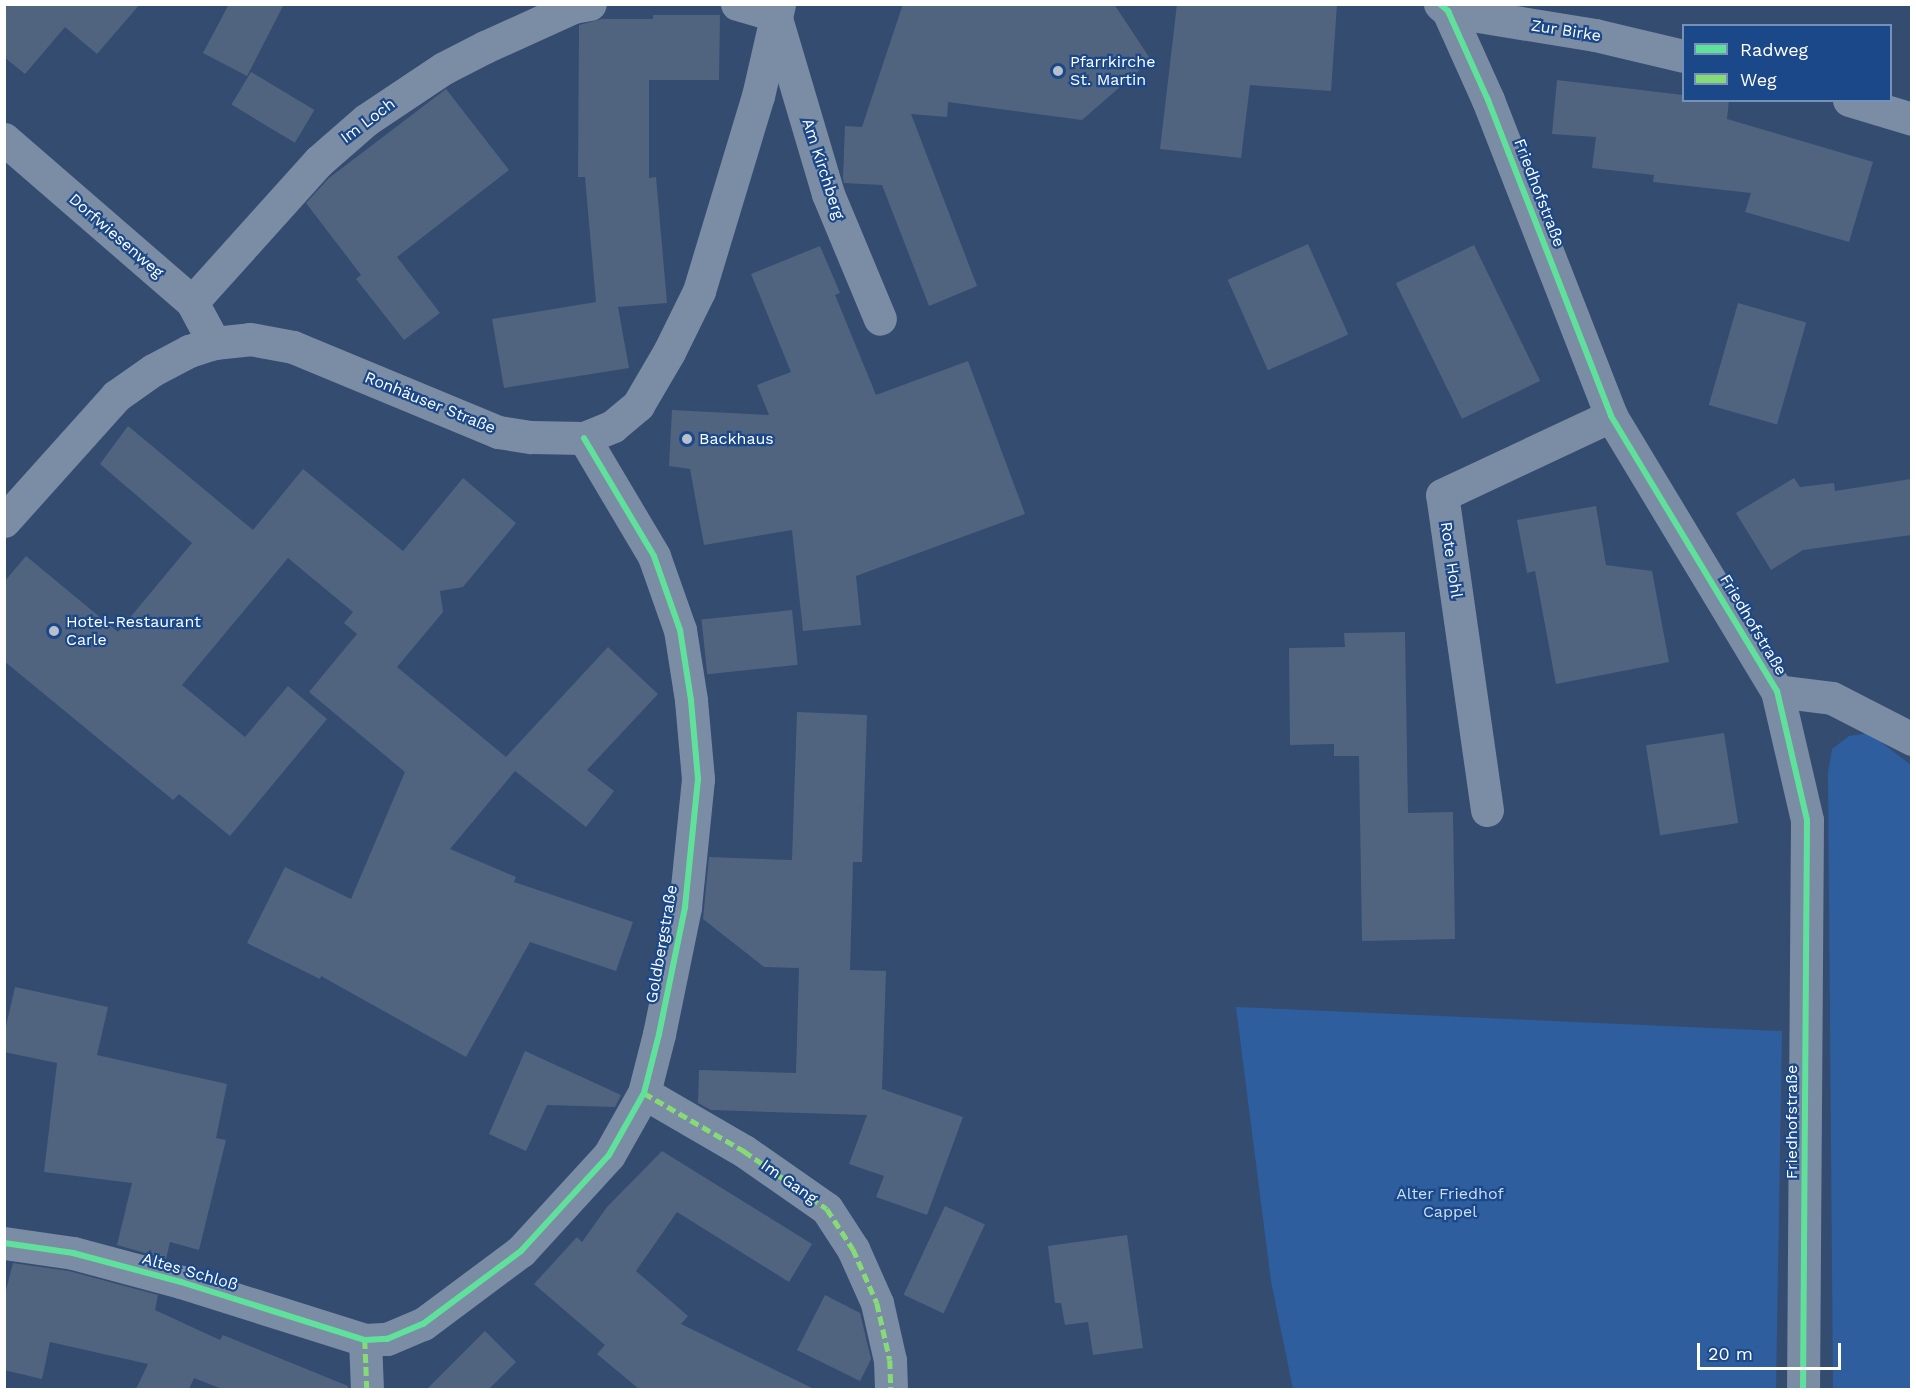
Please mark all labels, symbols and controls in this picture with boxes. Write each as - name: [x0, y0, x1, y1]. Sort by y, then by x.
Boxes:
- street label: Zur Birke: [1529, 16, 1603, 46]
- legend: [1682, 24, 1892, 102]
- text: Radweg: [1740, 39, 1808, 60]
- place label: Pfarrkirche St. Martin: [1070, 52, 1155, 90]
- marker: Pfarrkirche St. Martin: [1051, 64, 1065, 78]
- text: Weg: [1740, 69, 1777, 90]
- street label: Im Loch: [337, 94, 399, 148]
- street label: Am Kirchberg: [798, 116, 848, 222]
- street label: Friedhofstraße: [1510, 136, 1568, 250]
- street label: Dorfwiesenweg: [65, 190, 167, 282]
- street label: Ronhäuser Straße: [362, 368, 498, 438]
- place label: Backhaus: [699, 429, 774, 449]
- marker: Backhaus: [680, 432, 694, 446]
- street label: Rote Hohl: [1436, 520, 1466, 600]
- street label: Friedhofstraße: [1715, 571, 1791, 679]
- place label: Hotel-Restaurant Carle: [66, 612, 201, 650]
- marker: Hotel-Restaurant Carle: [47, 624, 61, 638]
- street label: Goldbergstraße: [642, 883, 682, 1005]
- street label: Friedhofstraße: [1782, 1065, 1802, 1179]
- street label: Im Gang: [757, 1156, 821, 1208]
- park label: Alter Friedhof Cappel: [1396, 1184, 1504, 1222]
- street label: Altes Schloß: [140, 1249, 240, 1295]
- scale bar: [1700, 1331, 1844, 1369]
- text: 20 m: [1708, 1343, 1753, 1364]

